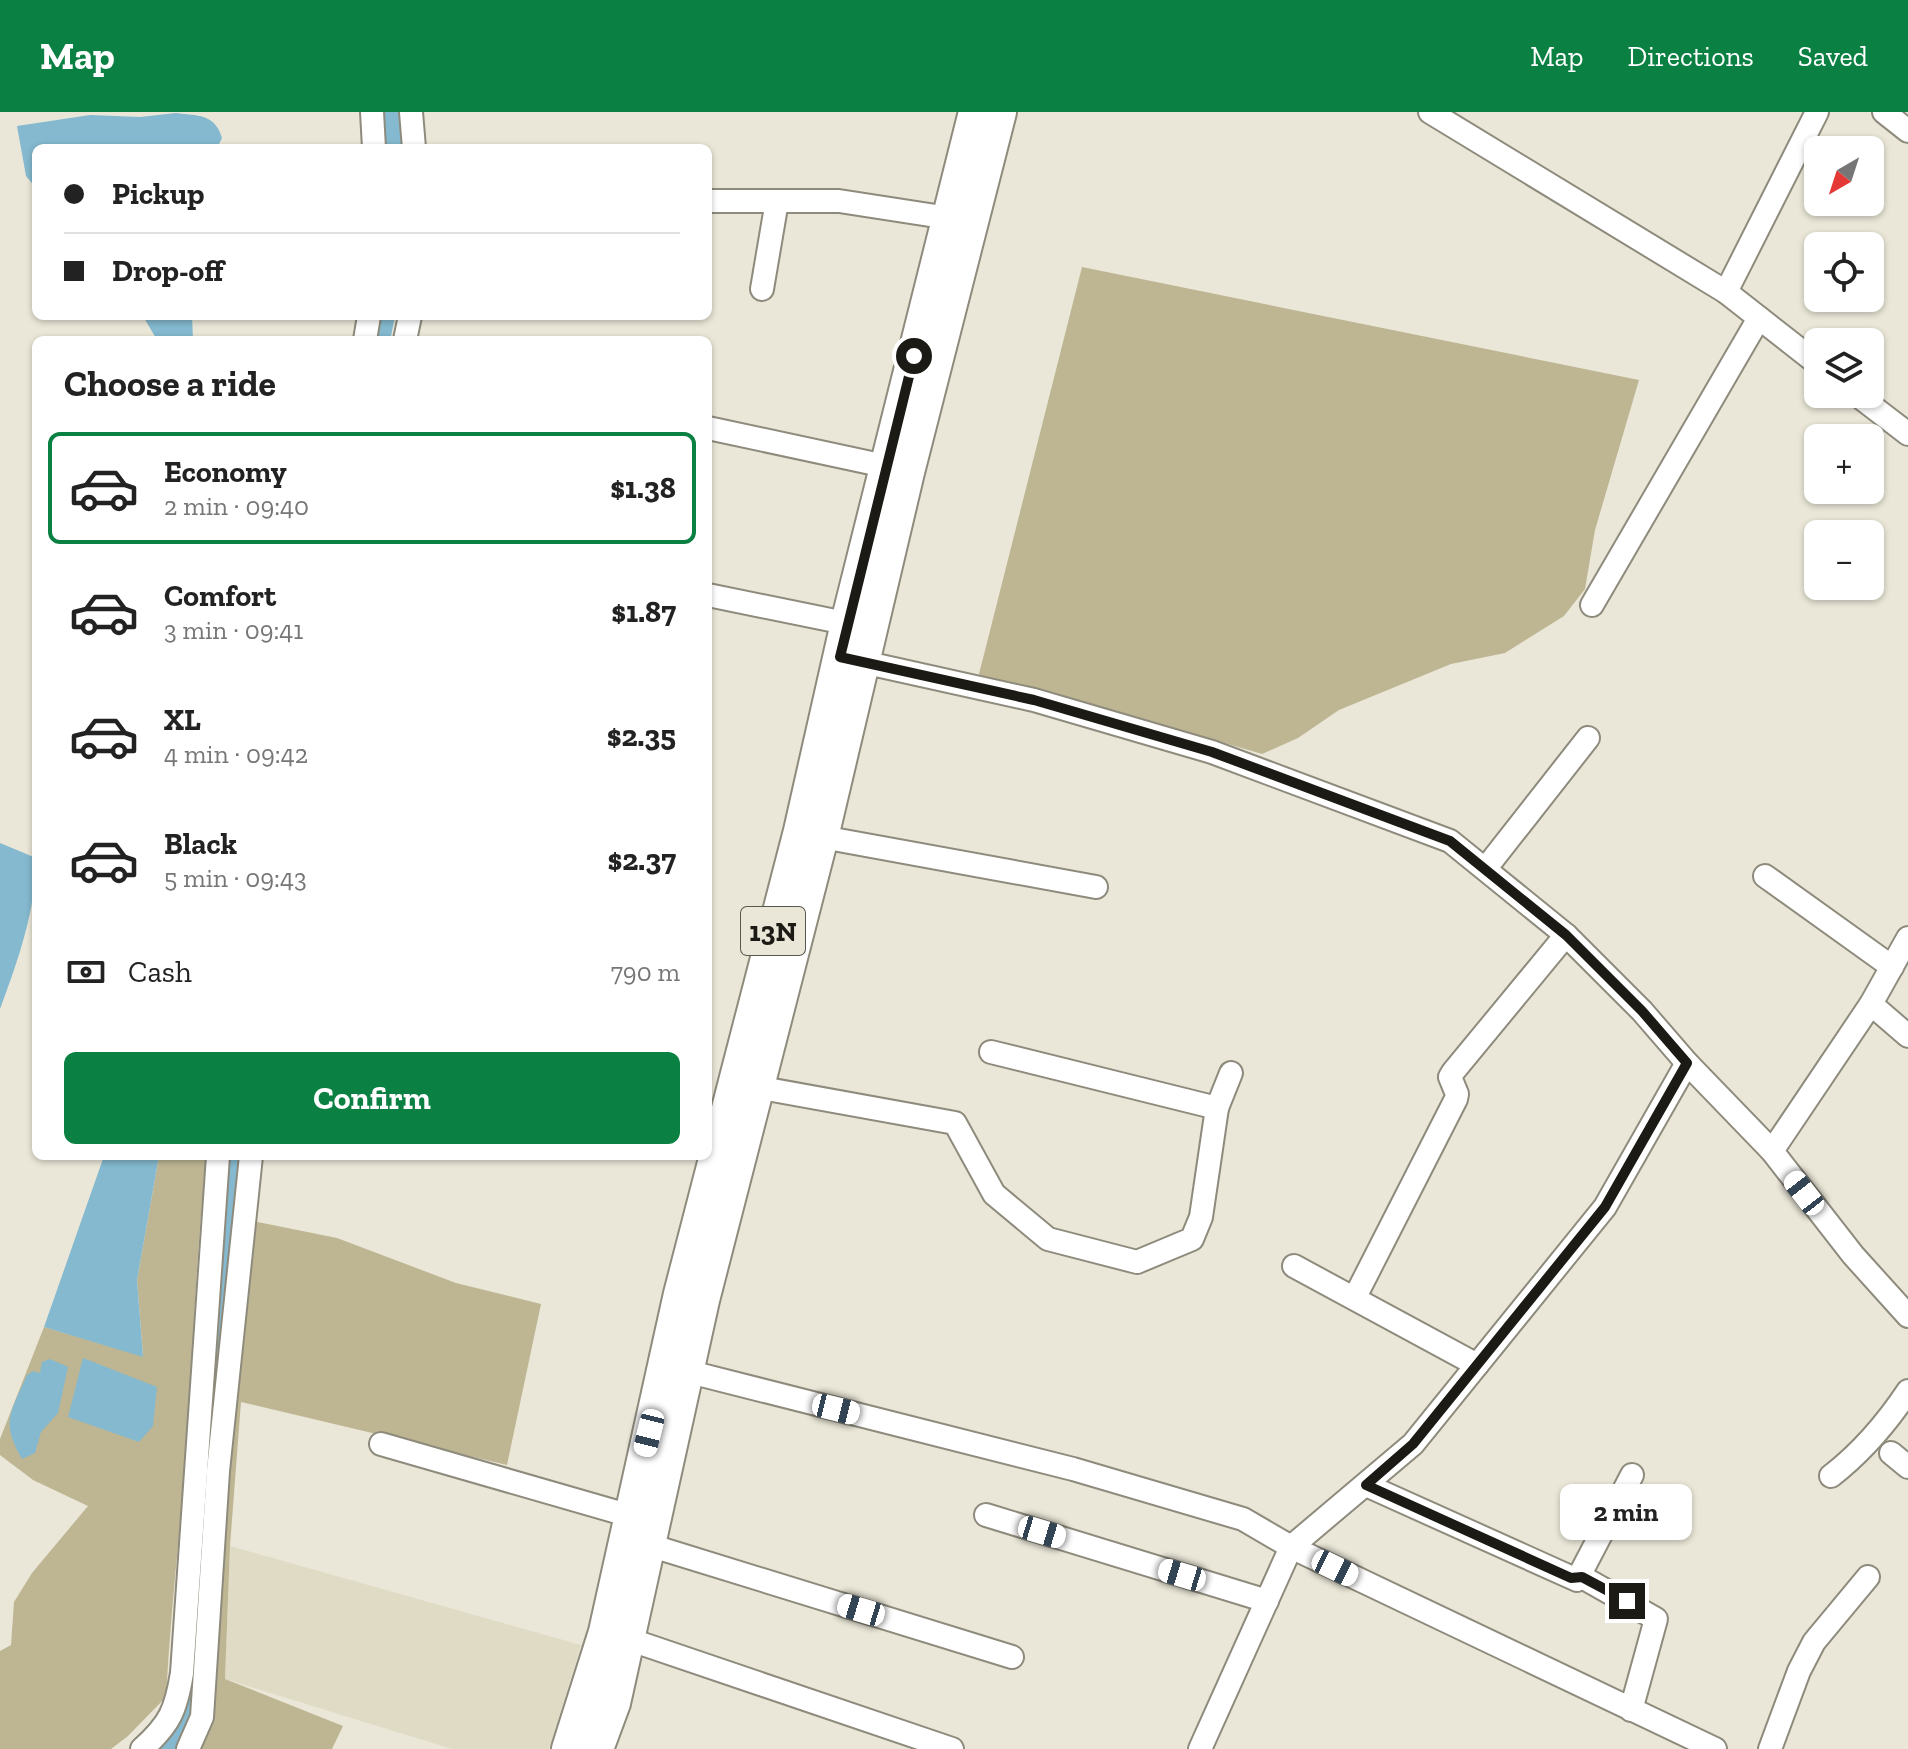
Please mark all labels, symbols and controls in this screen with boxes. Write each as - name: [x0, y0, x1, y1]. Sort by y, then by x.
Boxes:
- text: Map: [40, 33, 115, 79]
- text: Map: [1530, 40, 1583, 73]
- text: Directions: [1627, 40, 1754, 73]
- text: Saved: [1798, 40, 1868, 73]
- north arrow: [1804, 136, 1884, 216]
- map controls: [1804, 136, 1884, 600]
- text: Pickup: [112, 176, 204, 212]
- button: locate: [1804, 232, 1884, 312]
- text: Drop-off: [112, 253, 224, 289]
- button: layers: [1804, 328, 1884, 408]
- route start: [896, 338, 932, 374]
- text: Choose a ride: [64, 362, 276, 405]
- button: +: [1804, 424, 1884, 504]
- icon: car: [68, 452, 140, 524]
- text: Economy: [164, 454, 287, 490]
- text: $1.38: [610, 470, 676, 506]
- text: 2 min · 09:40: [164, 490, 309, 522]
- button: −: [1804, 520, 1884, 600]
- icon: car: [68, 576, 140, 648]
- text: Comfort: [164, 578, 276, 614]
- text: $1.87: [611, 594, 676, 630]
- text: 3 min · 09:41: [164, 614, 303, 646]
- icon: car: [68, 700, 140, 772]
- text: XL: [164, 702, 201, 738]
- text: $2.35: [607, 718, 676, 754]
- text: 4 min · 09:42: [164, 738, 308, 770]
- icon: car: [68, 824, 140, 896]
- text: Black: [164, 826, 237, 862]
- text: $2.37: [607, 842, 676, 878]
- text: 5 min · 09:43: [164, 862, 307, 894]
- road number: 13N: [741, 907, 805, 955]
- icon: cash: [64, 950, 108, 994]
- text: Cash: [128, 954, 192, 990]
- text: 790 m: [611, 956, 680, 988]
- button: Confirm: [64, 1052, 680, 1144]
- car: [1780, 1167, 1828, 1219]
- car: [810, 1392, 862, 1426]
- car: [632, 1407, 666, 1459]
- callout: 2 min: [1561, 1485, 1693, 1541]
- text: 2 min: [1594, 1496, 1658, 1528]
- car: [1016, 1514, 1068, 1550]
- car: [1308, 1547, 1362, 1589]
- car: [1156, 1557, 1208, 1593]
- route end: [1609, 1583, 1645, 1619]
- car: [835, 1592, 887, 1628]

